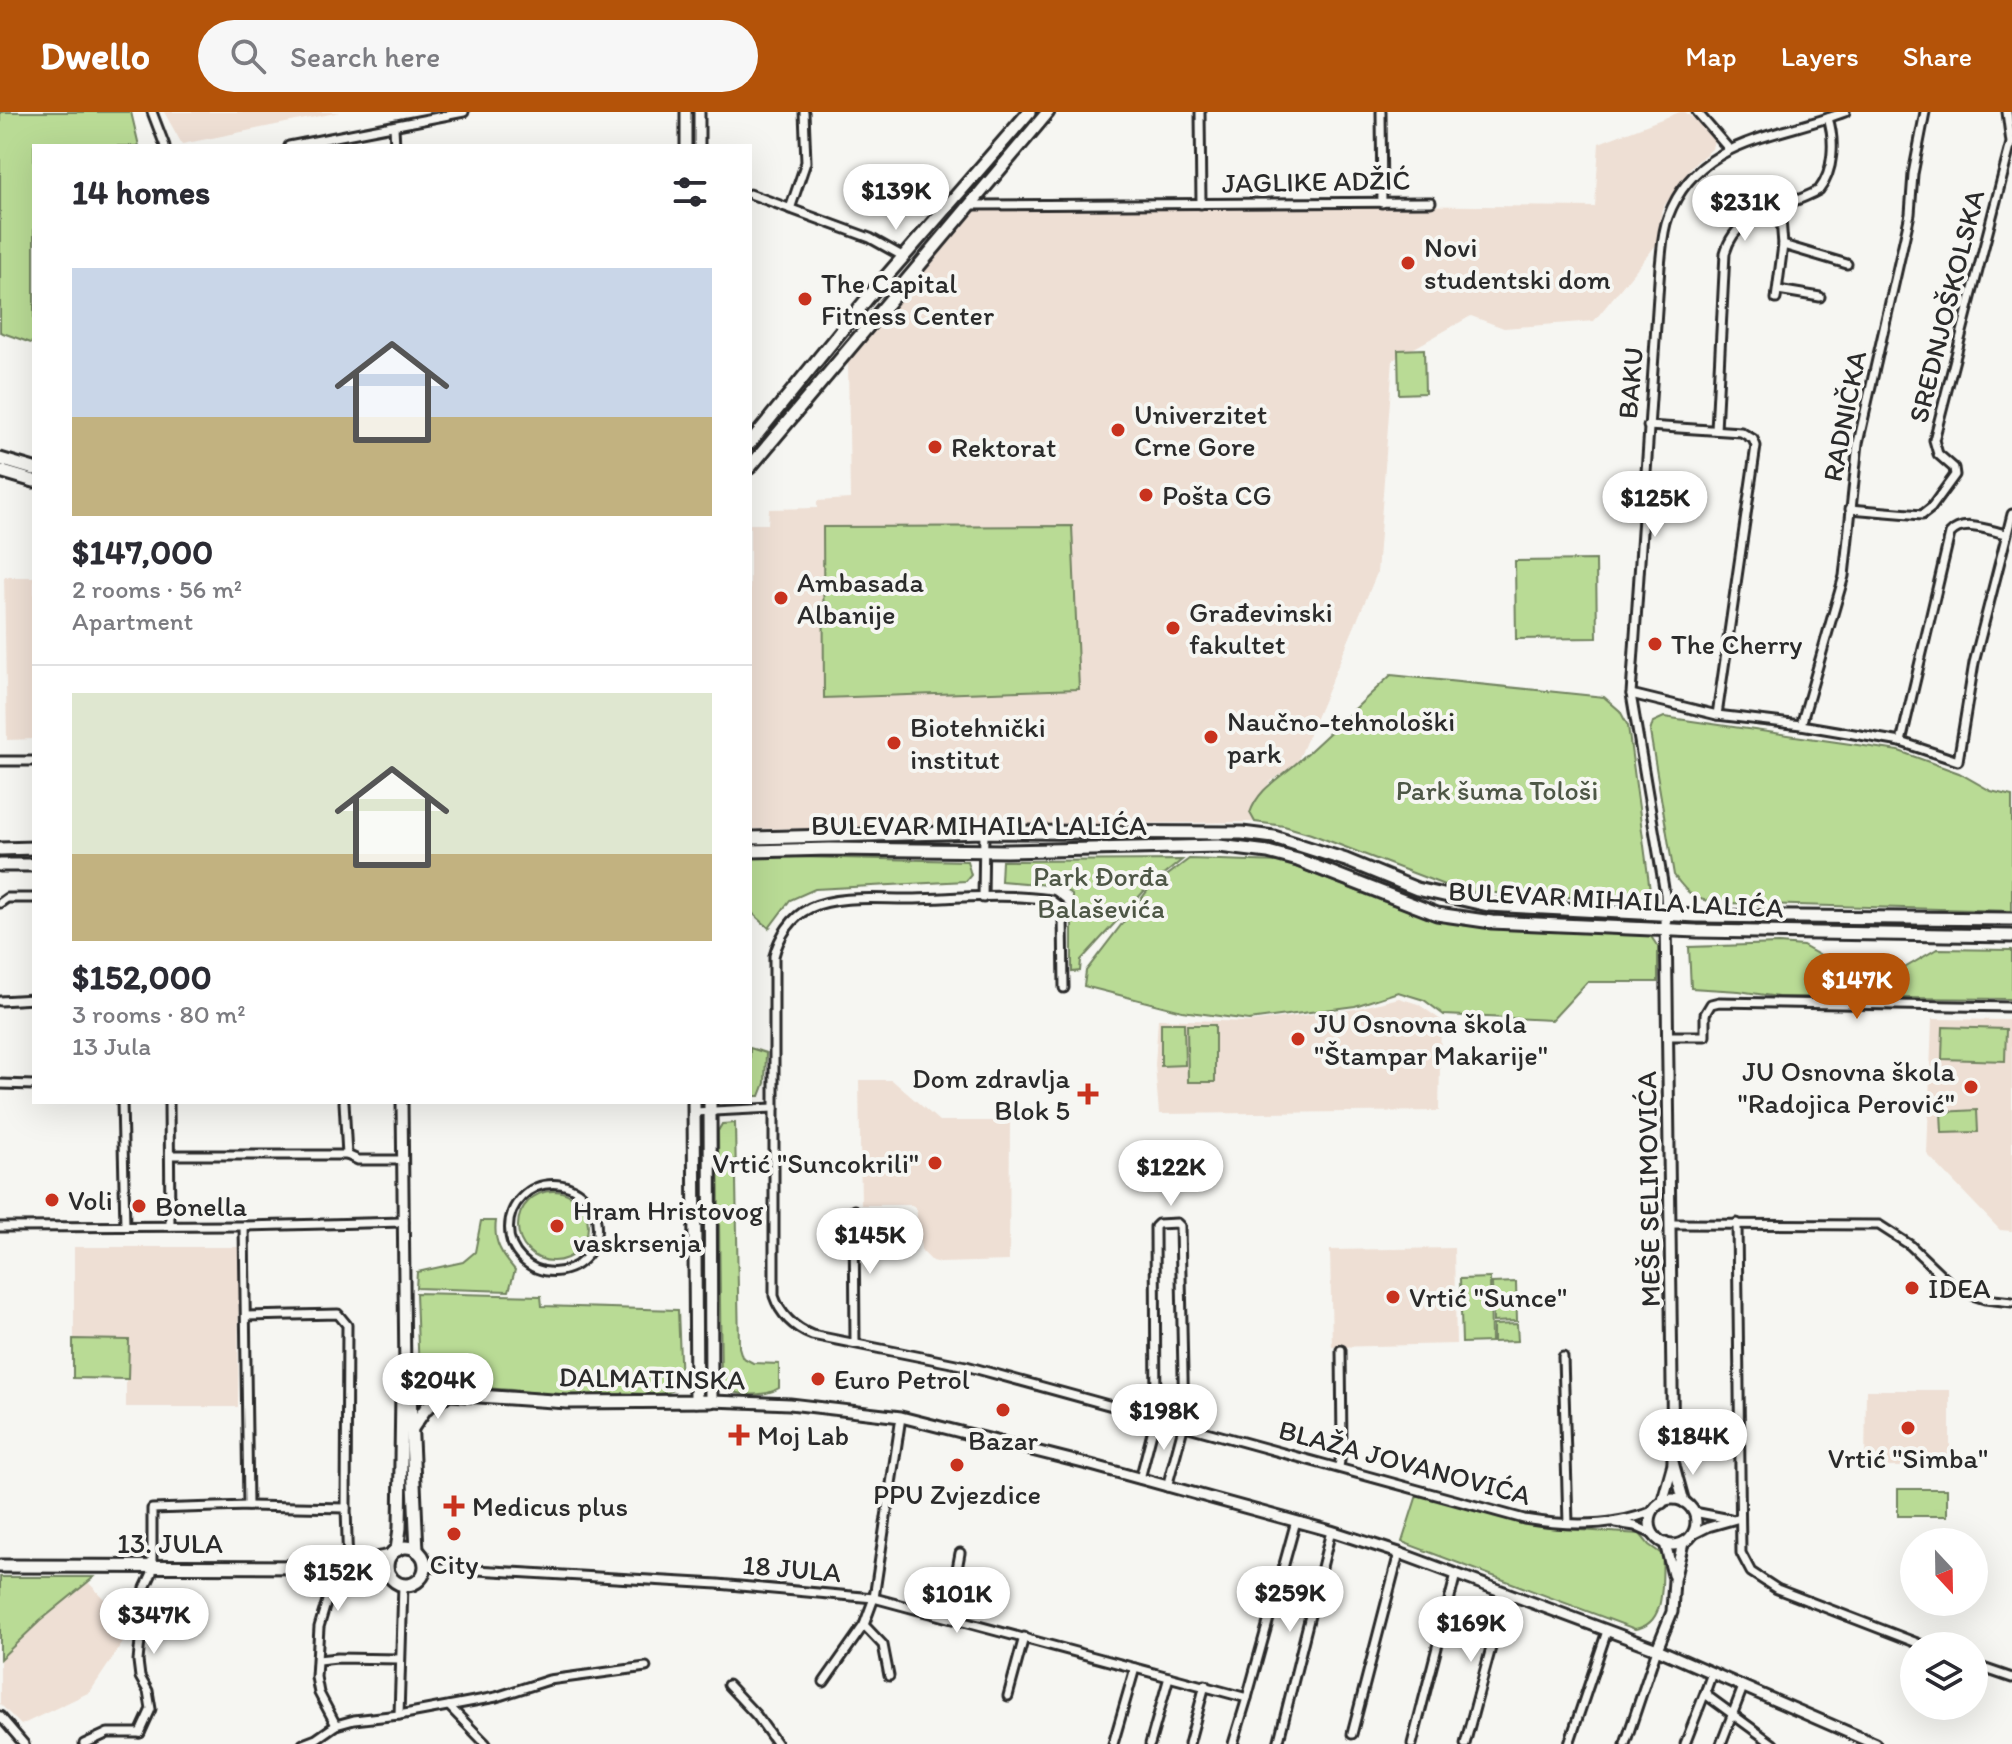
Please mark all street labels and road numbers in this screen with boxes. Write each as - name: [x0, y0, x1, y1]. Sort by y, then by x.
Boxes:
- street label: JAGLIKE ADŽIĆ: [1221, 162, 1411, 200]
- street label: SREDNJOŠKOLSKA: [1901, 186, 1991, 426]
- street label: BAKU: [1610, 346, 1650, 420]
- street label: RADNIČKA: [1815, 348, 1873, 484]
- street label: BULEVAR MIHAILA LALIĆA: [811, 808, 1147, 842]
- street label: BULEVAR MIHAILA LALIĆA: [1447, 873, 1785, 925]
- street label: MEŠE SELIMOVIĆA: [1629, 1071, 1667, 1307]
- street label: DALMATINSKA: [558, 1359, 746, 1397]
- street label: BLAŽA JOVANOVIĆA: [1275, 1412, 1535, 1512]
- street label: 13. JULA: [117, 1526, 223, 1560]
- street label: 18 JULA: [741, 1547, 843, 1589]

